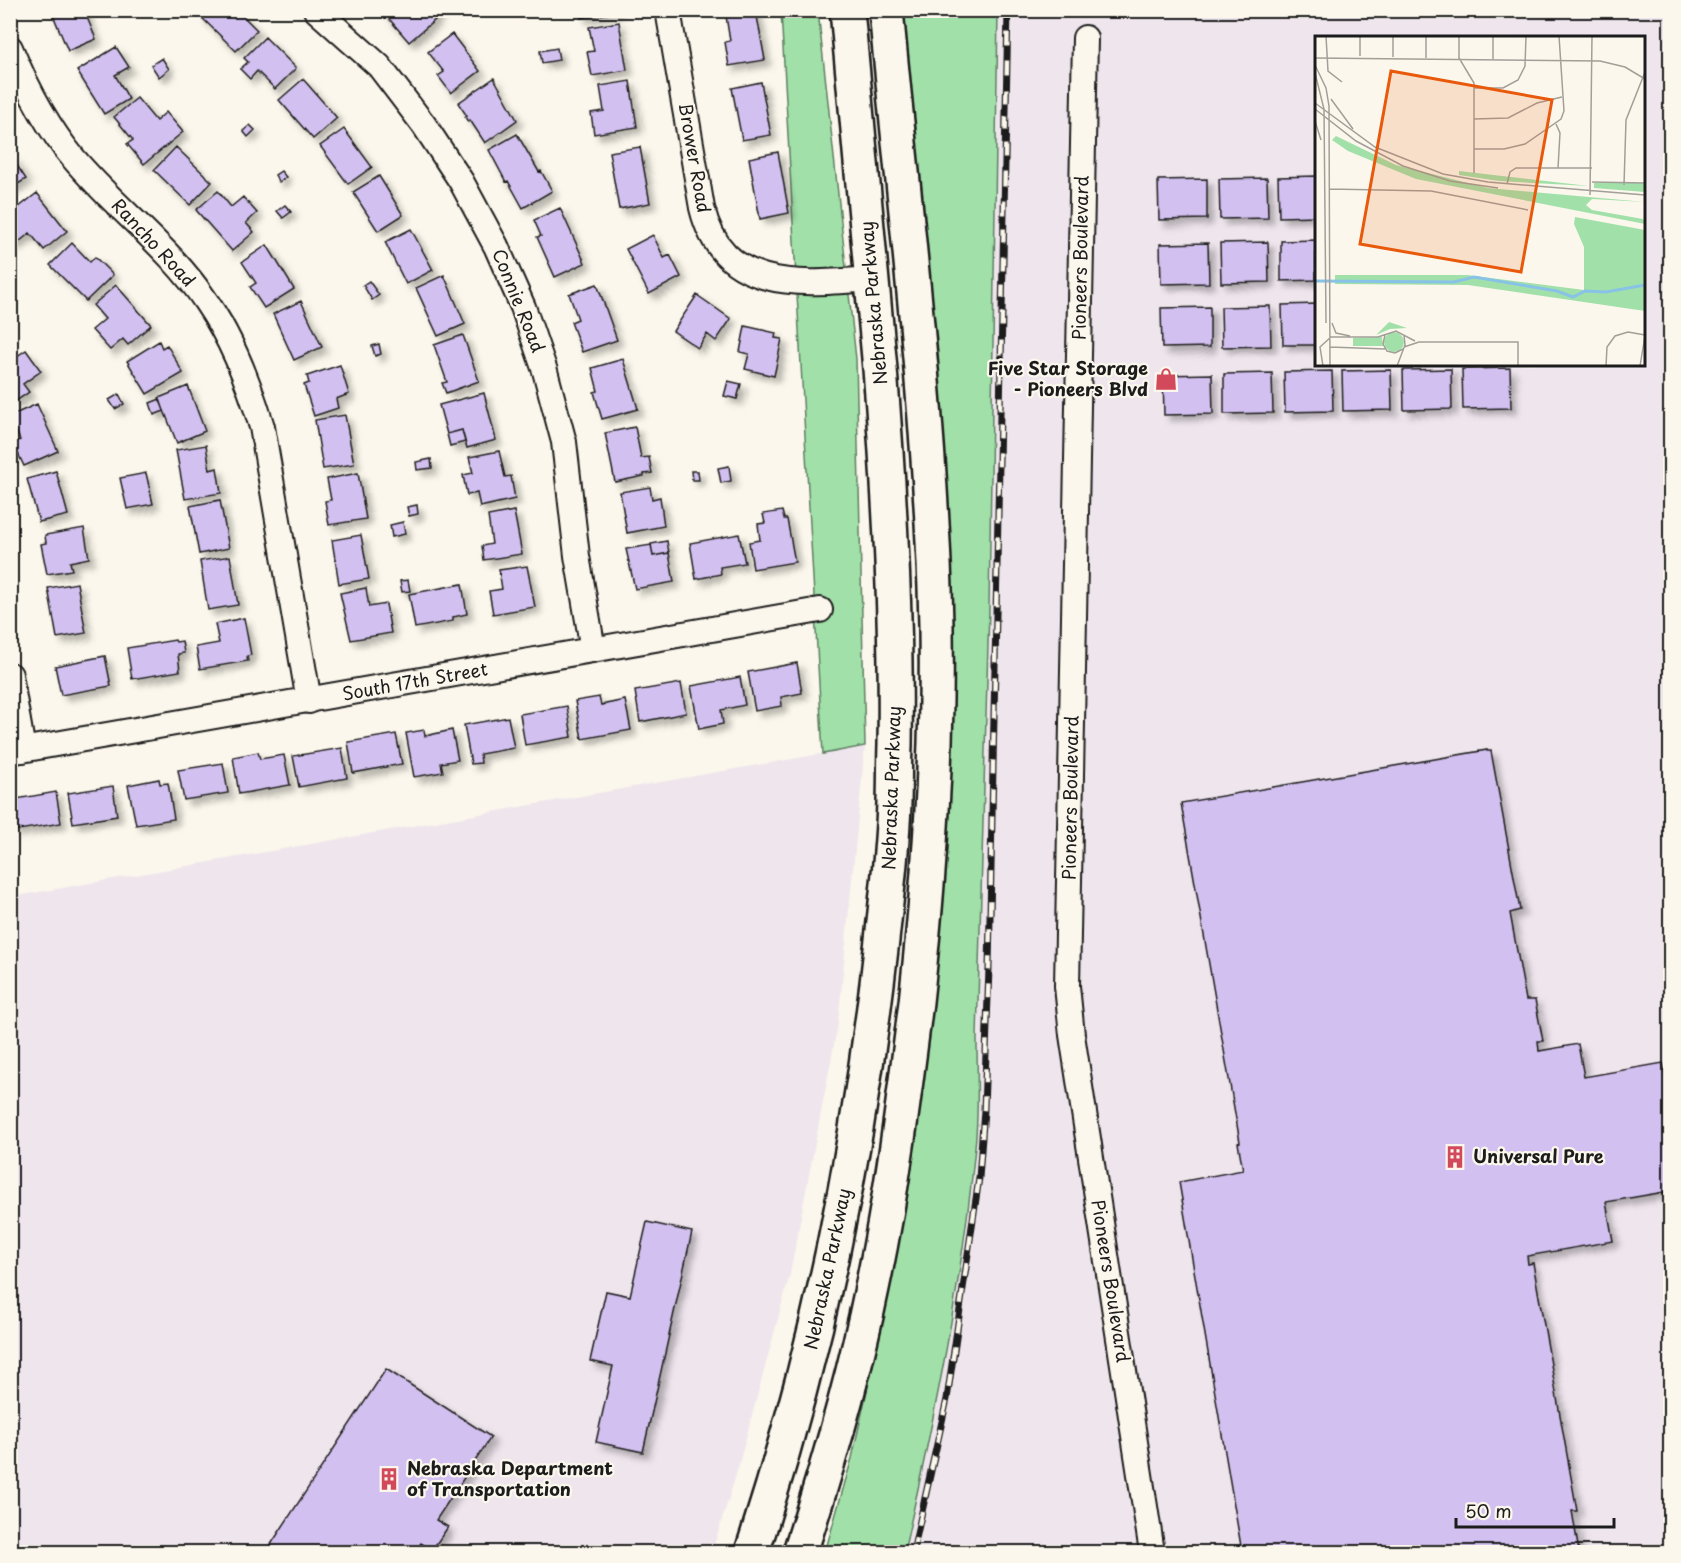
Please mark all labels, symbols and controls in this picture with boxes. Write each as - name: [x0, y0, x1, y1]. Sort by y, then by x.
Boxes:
- inset map: [1315, 36, 1645, 366]
- street label: Brower Road: [672, 100, 718, 215]
- street label: Pioneers Boulevard: [1065, 175, 1094, 340]
- street label: Rancho Road: [106, 192, 202, 292]
- street label: Nebraska Parkway: [852, 220, 893, 386]
- street label: Connie Road: [486, 244, 552, 356]
- place label: Five Star Storage - Pioneers Blvd: [988, 354, 1148, 402]
- shop icon: Five Star Storage - Pioneers Blvd: [1153, 366, 1179, 392]
- street label: South 17th Street: [340, 654, 489, 707]
- street label: Nebraska Parkway: [874, 705, 907, 871]
- street label: Pioneers Boulevard: [1055, 715, 1084, 880]
- place label: Universal Pure: [1473, 1142, 1604, 1169]
- building icon: Universal Pure: [1442, 1144, 1468, 1170]
- street label: Nebraska Parkway: [796, 1185, 857, 1352]
- street label: Pioneers Boulevard: [1085, 1197, 1138, 1364]
- place label: Nebraska Department of Transportation: [407, 1454, 613, 1502]
- building icon: Nebraska Department of Transportation: [376, 1466, 402, 1492]
- scale bar: [1456, 1491, 1614, 1529]
- text: 50 m: [1465, 1497, 1512, 1524]

